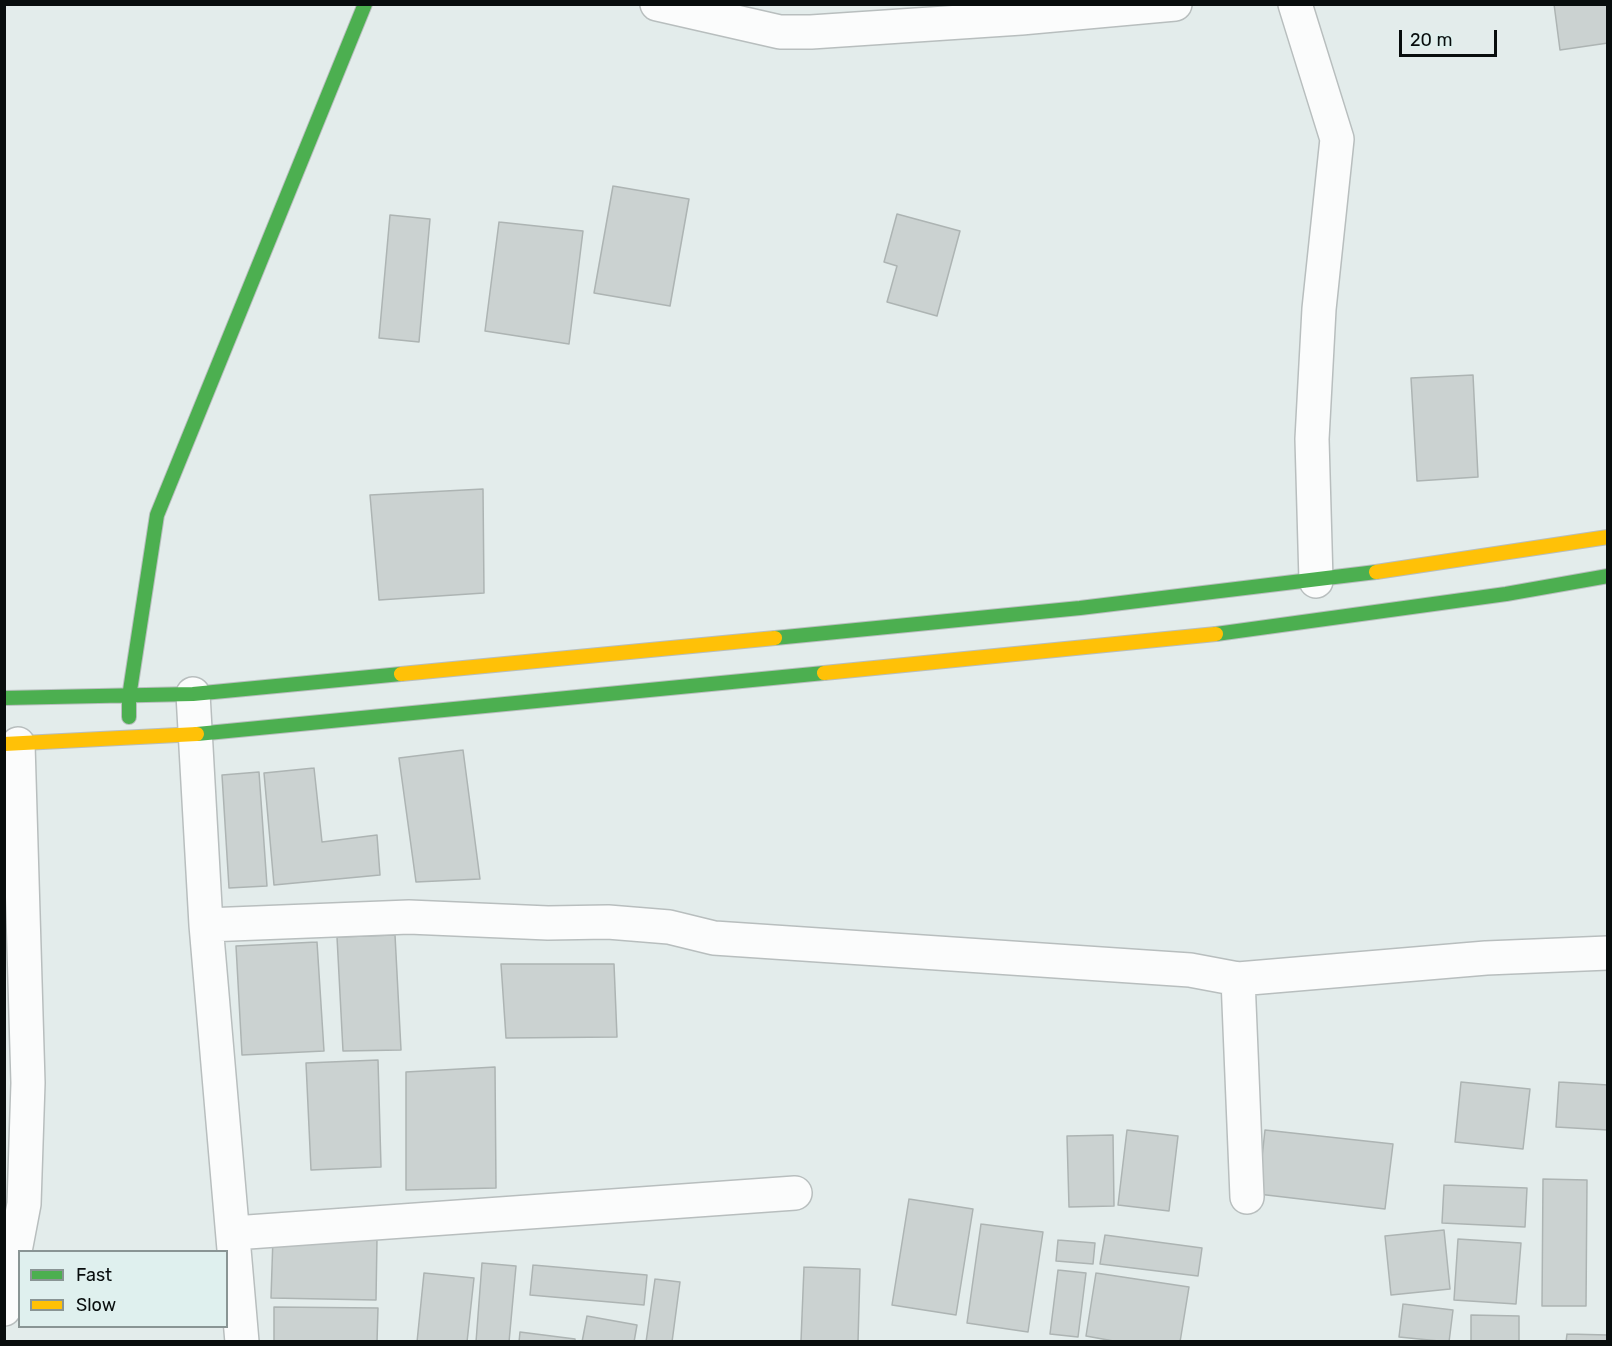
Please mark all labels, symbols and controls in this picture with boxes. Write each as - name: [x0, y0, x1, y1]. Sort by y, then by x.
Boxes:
- scale bar: [1402, 18, 1500, 56]
- text: 20 m: [1410, 29, 1452, 51]
- legend: [18, 1250, 228, 1328]
- text: Fast: [76, 1264, 112, 1286]
- text: Slow: [76, 1294, 116, 1316]

